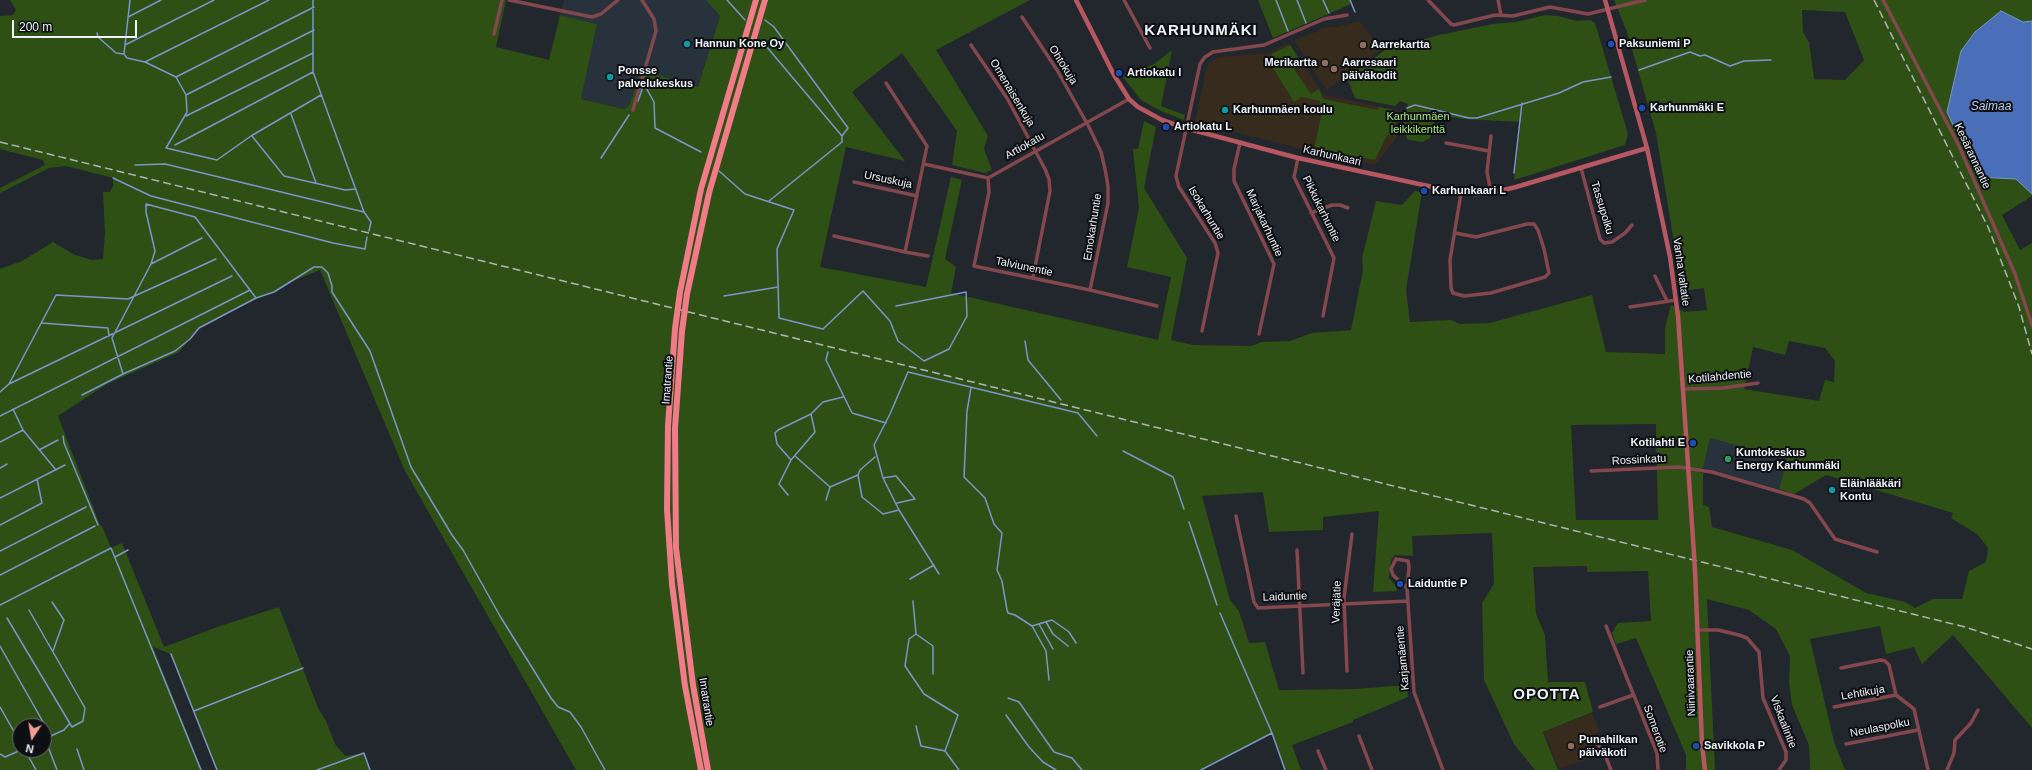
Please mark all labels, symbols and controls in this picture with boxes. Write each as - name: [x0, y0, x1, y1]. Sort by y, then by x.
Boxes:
- scale bar: [14, 12, 139, 38]
- text: 200 m: [19, 20, 52, 34]
- district label: KARHUNMÄKI: [1144, 22, 1258, 40]
- place label: Hannun Kone Oy: [695, 37, 784, 51]
- place label: Paksuniemi P: [1619, 37, 1691, 51]
- place label: Aarrekartta: [1371, 38, 1430, 52]
- marker: Hannun Kone Oy: [682, 39, 692, 49]
- marker: Paksuniemi P: [1606, 39, 1616, 49]
- marker: Aarrekartta: [1358, 40, 1368, 50]
- street label: Ohtokuja: [1046, 43, 1080, 87]
- place label: Merikartta: [1264, 56, 1317, 70]
- place label: Aarresaari päiväkodit: [1342, 56, 1396, 82]
- street label: Omenaisenkuja: [987, 57, 1037, 129]
- marker: Merikartta: [1320, 58, 1330, 68]
- place label: Ponsse palvelukeskus: [618, 64, 693, 90]
- marker: Aarresaari päiväkodit: [1329, 64, 1339, 74]
- place label: Artiokatu I: [1127, 66, 1181, 80]
- marker: Artiokatu I: [1114, 68, 1124, 78]
- marker: Ponsse palvelukeskus: [605, 72, 615, 82]
- water label: Saimaa: [1971, 100, 2011, 114]
- place label: Karhunmäki E: [1650, 101, 1724, 115]
- place label: Karhunmäen koulu: [1233, 103, 1333, 117]
- marker: Karhunmäki E: [1637, 103, 1647, 113]
- marker: Karhunmäen koulu: [1220, 105, 1230, 115]
- park label: Karhunmäen leikkikenttä: [1387, 110, 1449, 136]
- place label: Artiokatu L: [1174, 120, 1232, 134]
- street label: Kesärannantie: [1951, 121, 1993, 191]
- marker: Artiokatu L: [1161, 122, 1171, 132]
- street label: Artiokatu: [1003, 130, 1047, 162]
- street label: Karhunkaari: [1302, 143, 1362, 169]
- street label: Ursuskuja: [863, 168, 913, 192]
- street label: Pikkukarhuntie: [1299, 174, 1343, 244]
- street label: Tassupolku: [1588, 180, 1616, 236]
- street label: Isokarhuntie: [1185, 184, 1227, 242]
- place label: Karhunkaari L: [1432, 184, 1506, 198]
- marker: Karhunkaari L: [1419, 186, 1429, 196]
- street label: Marjakarhuntie: [1243, 187, 1285, 259]
- street label: Emokarhuntie: [1081, 192, 1105, 262]
- street label: Vanha valtatie: [1670, 237, 1692, 307]
- street label: Talviunentie: [994, 255, 1054, 279]
- street label: Imatrantie: [660, 355, 676, 405]
- street label: Kotilahdentie: [1688, 368, 1752, 386]
- place label: Kotilahti E: [1631, 436, 1685, 450]
- marker: Kotilahti E: [1688, 438, 1698, 448]
- place label: Kuntokeskus Energy Karhunmäki: [1736, 446, 1840, 472]
- street label: Rossinkatu: [1611, 452, 1667, 468]
- marker: Kuntokeskus Energy Karhunmäki: [1723, 454, 1733, 464]
- place label: Eläinlääkäri Kontu: [1840, 477, 1901, 503]
- marker: Eläinlääkäri Kontu: [1827, 485, 1837, 495]
- place label: Laiduntie P: [1408, 577, 1467, 591]
- marker: Laiduntie P: [1395, 579, 1405, 589]
- street label: Veräjätie: [1330, 580, 1344, 624]
- street label: Laiduntie: [1262, 590, 1308, 604]
- street label: Karjamäentie: [1394, 625, 1412, 691]
- street label: Niinivaarantie: [1683, 649, 1699, 717]
- street label: Imatrantie: [696, 677, 716, 727]
- street label: Lehtikuja: [1840, 683, 1886, 703]
- district label: OPOTTA: [1513, 686, 1581, 704]
- street label: Viskaalintie: [1767, 694, 1799, 750]
- street label: Somerotie: [1640, 703, 1670, 755]
- street label: Neulaspolku: [1849, 716, 1911, 740]
- north arrow: [12, 718, 52, 758]
- place label: Punahilkan päiväkoti: [1579, 733, 1638, 759]
- place label: Savikkola P: [1704, 739, 1765, 753]
- marker: Punahilkan päiväkoti: [1566, 741, 1576, 751]
- marker: Savikkola P: [1691, 741, 1701, 751]
- text: N: [25, 742, 35, 755]

